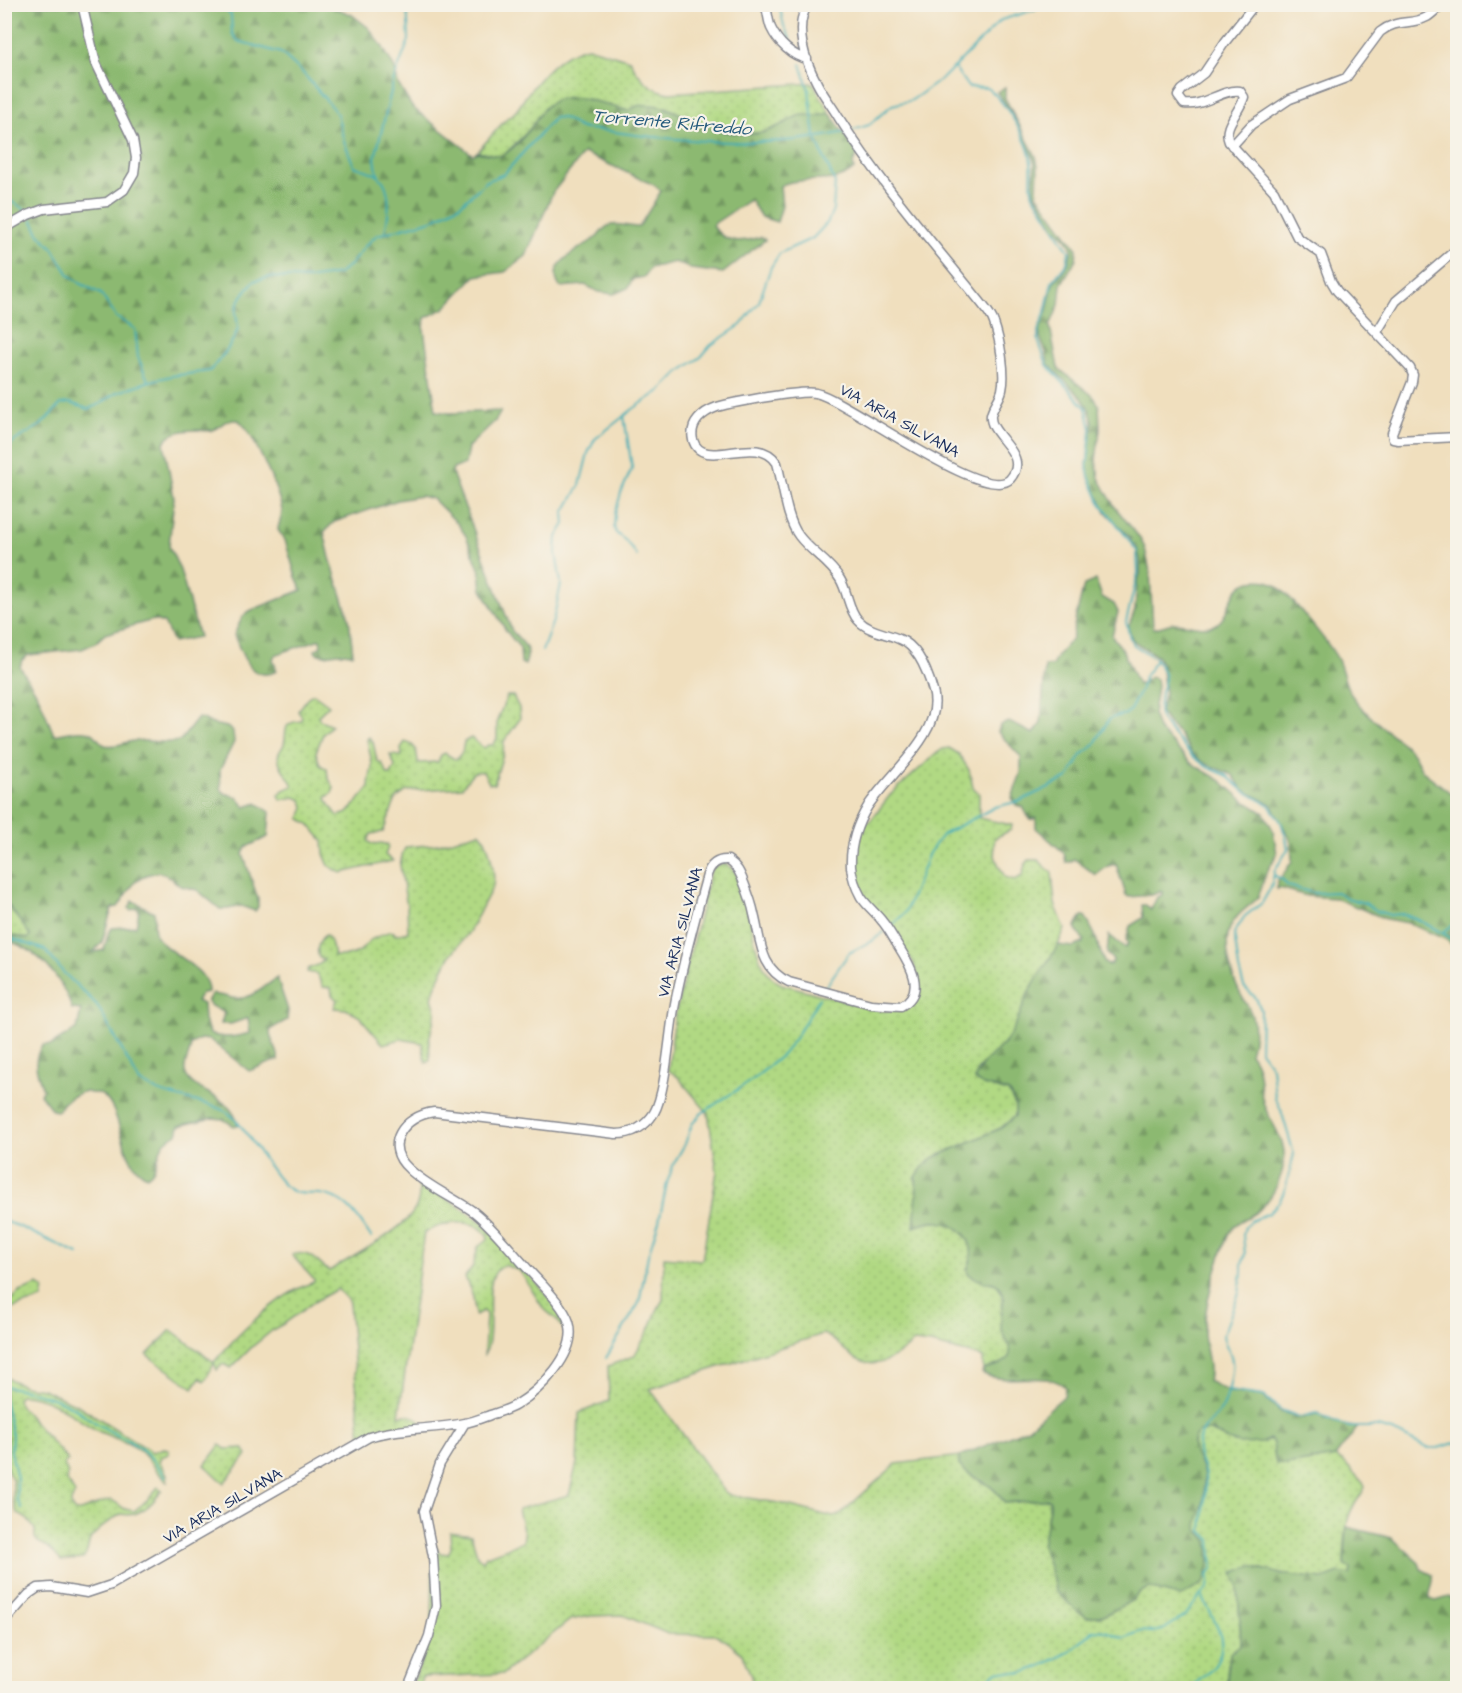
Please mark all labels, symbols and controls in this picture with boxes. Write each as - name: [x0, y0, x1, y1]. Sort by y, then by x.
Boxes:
- water label: Torrente Rifreddo: [592, 103, 754, 142]
- street label: VIA ARIA SILVANA: [836, 379, 964, 463]
- street label: VIA ARIA SILVANA: [652, 865, 708, 1000]
- street label: VIA ARIA SILVANA: [159, 1463, 286, 1549]

